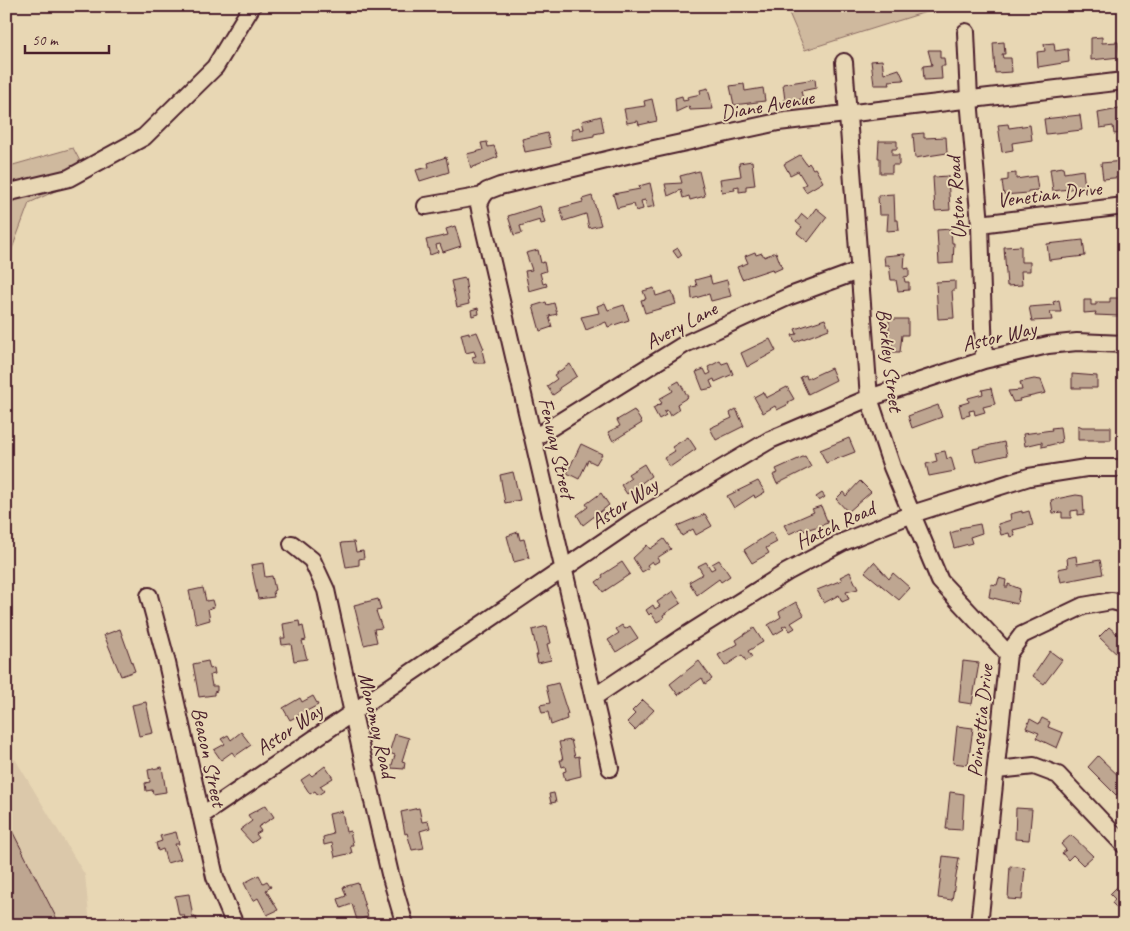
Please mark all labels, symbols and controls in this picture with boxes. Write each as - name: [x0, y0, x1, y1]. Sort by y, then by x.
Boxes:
- scale bar: [25, 22, 109, 54]
- text: 50 m: [32, 31, 59, 50]
- street label: Diane Avenue: [718, 84, 817, 126]
- street label: Upton Road: [940, 152, 972, 240]
- street label: Venetian Drive: [995, 175, 1104, 213]
- street label: Avery Lane: [641, 295, 722, 355]
- street label: Barkley Street: [871, 307, 909, 415]
- street label: Astor Way: [959, 314, 1040, 357]
- street label: Fenway Street: [533, 395, 582, 504]
- street label: Astor Way: [585, 471, 664, 534]
- street label: Hatch Road: [791, 494, 882, 555]
- street label: Poinsettia Drive: [961, 661, 999, 778]
- street label: Monomoy Road: [352, 670, 403, 784]
- street label: Astor Way: [251, 696, 329, 761]
- street label: Beacon Street: [186, 705, 233, 811]

